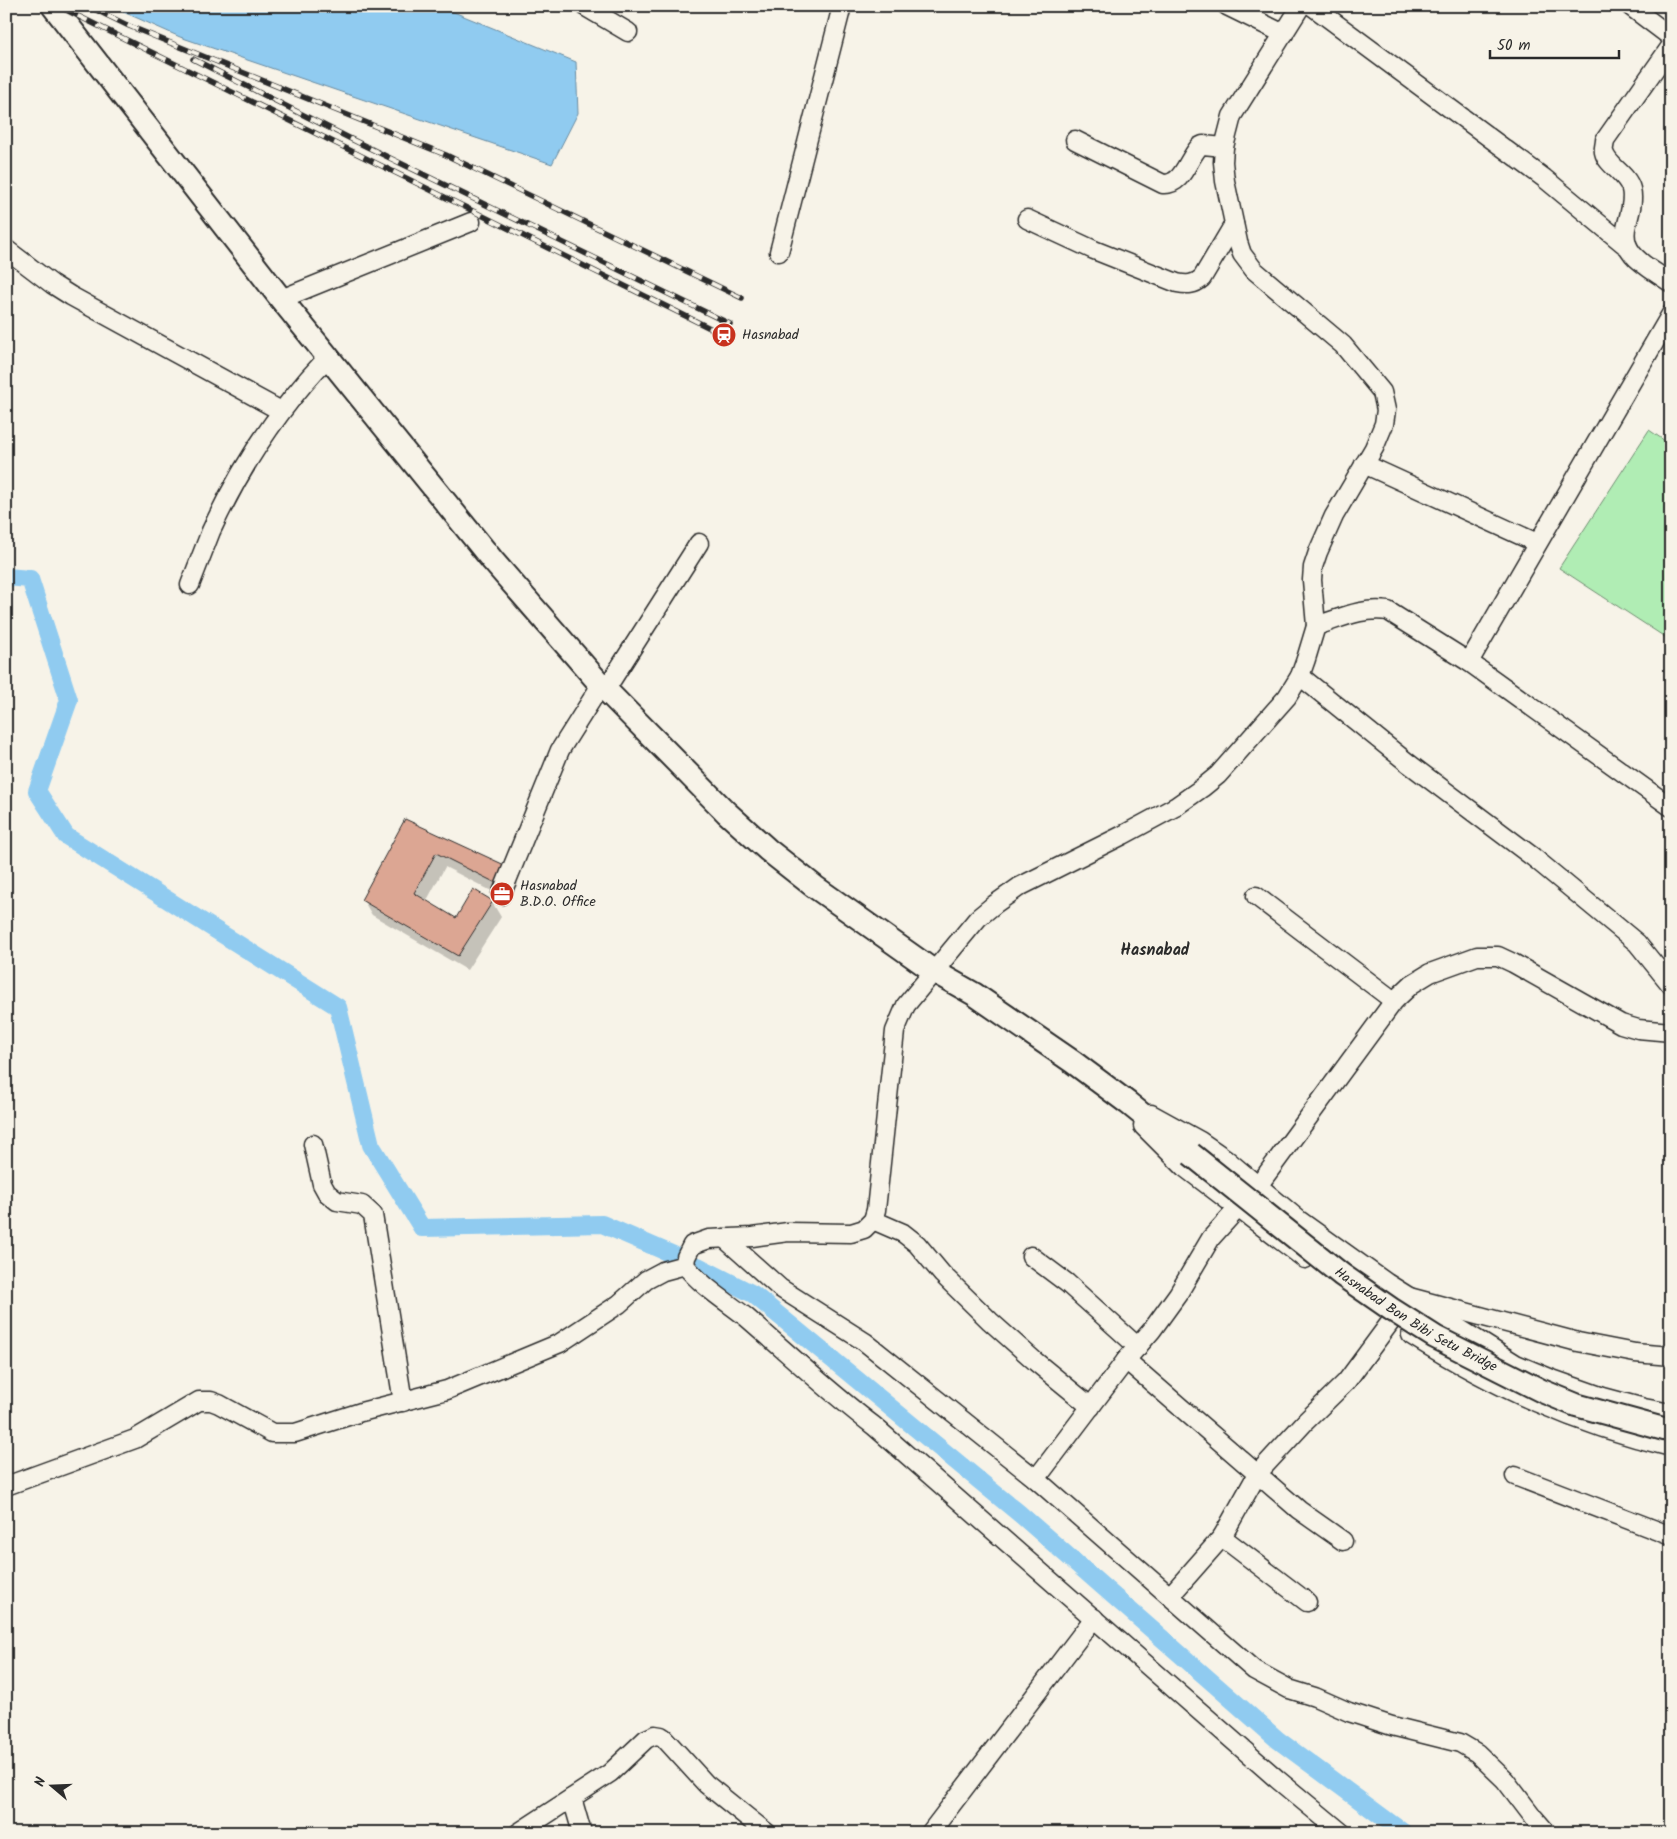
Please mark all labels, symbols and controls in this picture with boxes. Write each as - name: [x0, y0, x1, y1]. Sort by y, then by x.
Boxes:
- scale bar: [1490, 28, 1618, 60]
- text: 50 m: [1497, 34, 1531, 58]
- station icon: Hasnabad: [711, 322, 737, 348]
- place label: Hasnabad: [742, 324, 800, 346]
- place label: Hasnabad B.D.O. Office: [520, 875, 597, 913]
- office icon: Hasnabad B.D.O. Office: [489, 881, 515, 907]
- district label: Hasnabad: [1121, 938, 1190, 963]
- street label: Hasnabad Bon Bibi Setu Bridge: [1329, 1262, 1502, 1378]
- north arrow: [28, 1762, 78, 1812]
- text: N: [29, 1774, 53, 1790]

